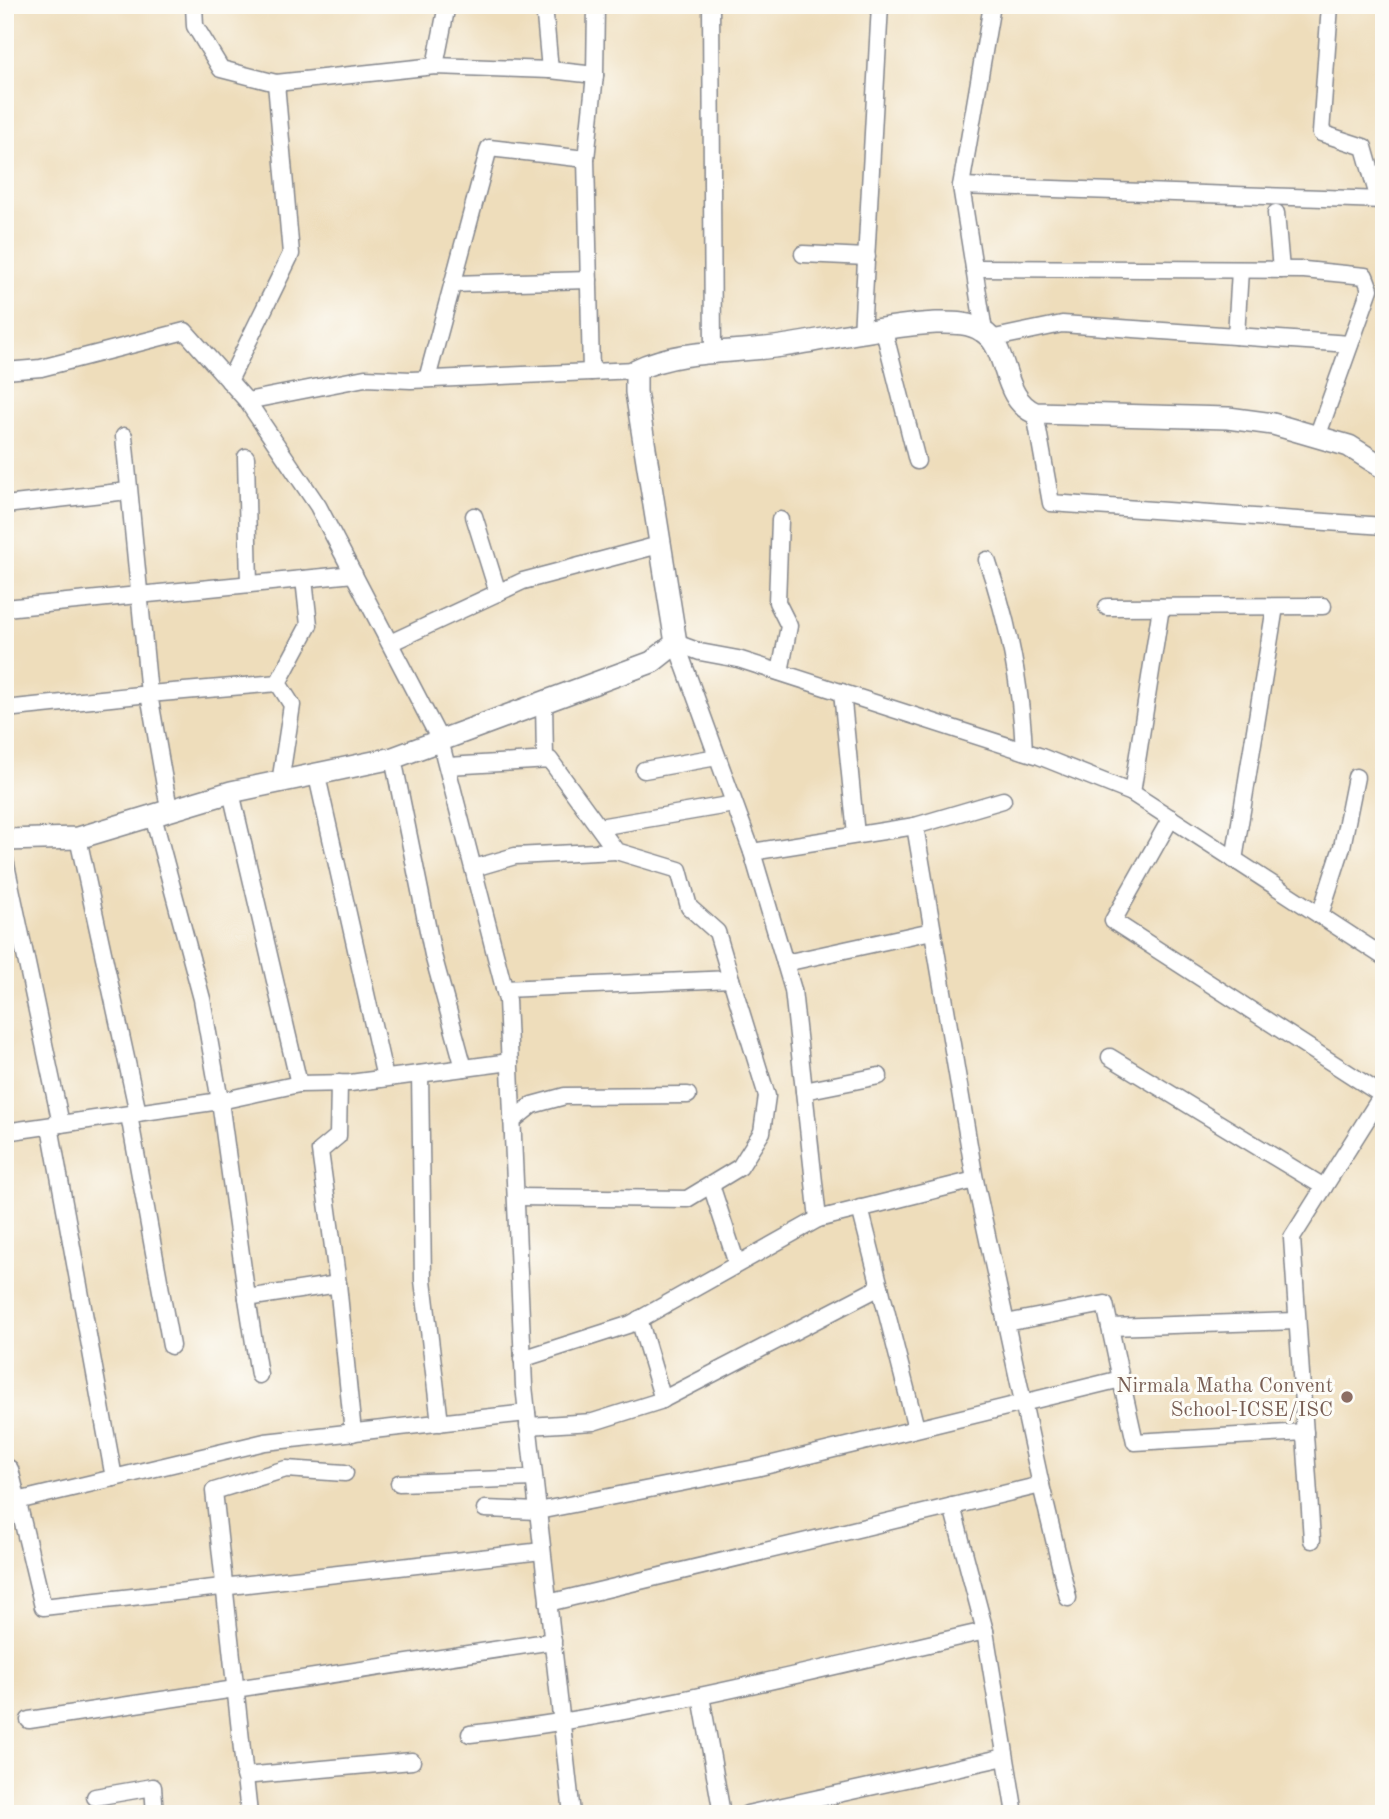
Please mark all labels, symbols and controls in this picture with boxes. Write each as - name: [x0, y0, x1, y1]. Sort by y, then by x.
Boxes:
- place label: Nirmala Matha Convent School-ICSE/ISC: [1116, 1376, 1333, 1421]
- marker: Nirmala Matha Convent School-ICSE/ISC: [1339, 1389, 1355, 1405]

